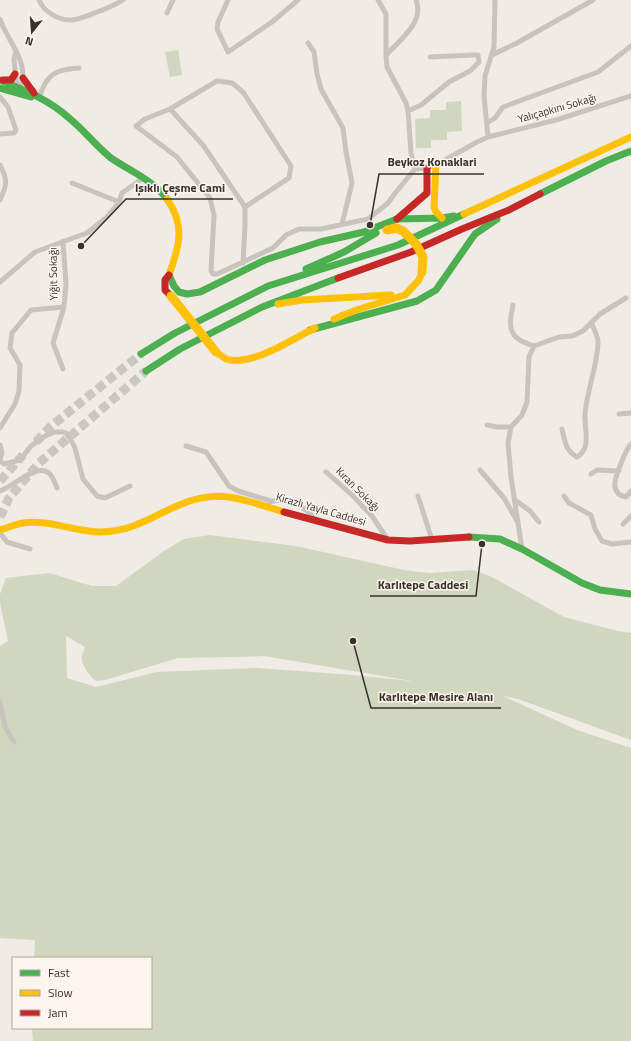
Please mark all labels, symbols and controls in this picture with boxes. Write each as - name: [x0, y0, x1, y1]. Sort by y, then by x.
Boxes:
- north arrow: [12, 12, 52, 52]
- text: N: [23, 33, 35, 50]
- street label: Yalıçapkını Sokağı: [516, 89, 598, 127]
- callout: Beykoz Konaklari: [379, 150, 484, 174]
- text: Beykoz Konaklari: [387, 152, 477, 171]
- callout: Işıklı Çeşme Cami: [126, 175, 233, 199]
- text: Işıklı Çeşme Cami: [135, 178, 225, 197]
- street label: Yiğit Sokağı: [45, 247, 61, 301]
- street label: Kıran Sokağı: [332, 463, 384, 515]
- street label: Kirazlı Yayla Caddesi: [274, 488, 368, 530]
- callout: Karlıtepe Caddesi: [370, 572, 476, 596]
- text: Karlıtepe Caddesi: [378, 575, 468, 594]
- callout: Karlıtepe Mesire Alanı: [371, 684, 501, 708]
- text: Karlıtepe Mesire Alanı: [379, 687, 493, 706]
- legend: [12, 957, 152, 1029]
- text: Fast: [48, 963, 71, 982]
- text: Slow: [48, 983, 73, 1002]
- text: Jam: [48, 1003, 68, 1022]

